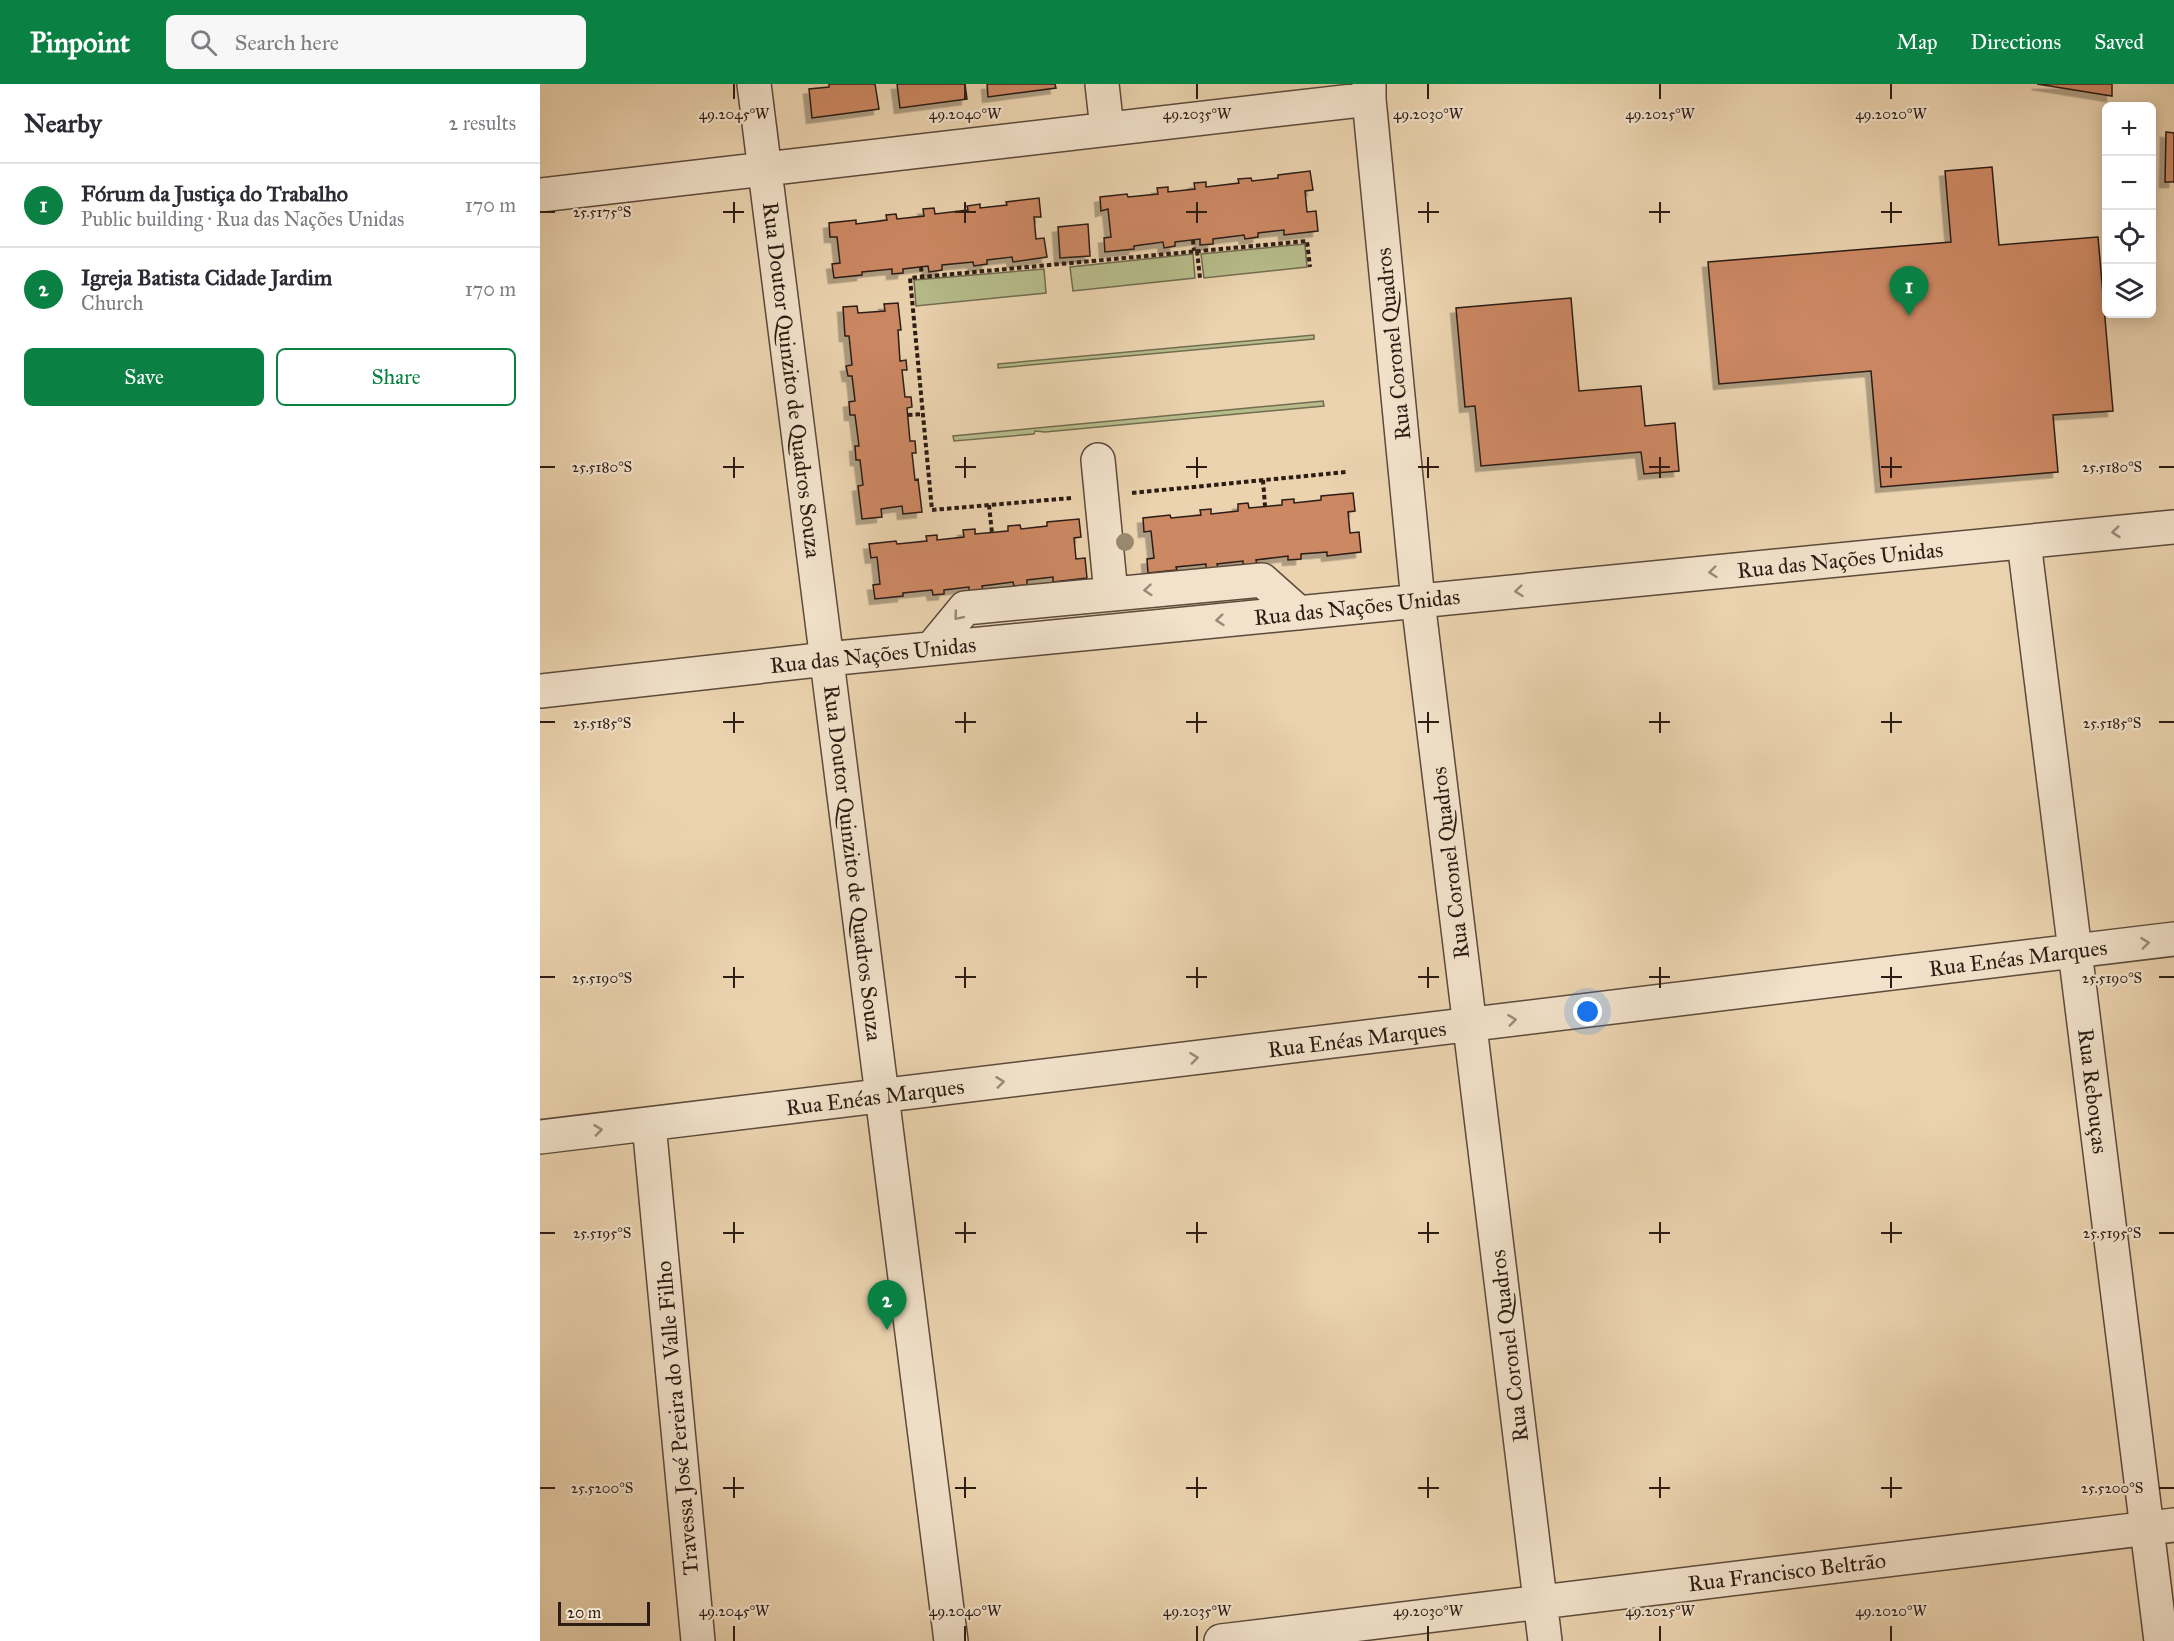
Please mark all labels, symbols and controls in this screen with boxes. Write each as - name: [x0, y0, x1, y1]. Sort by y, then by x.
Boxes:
- search box: [166, 15, 586, 69]
- text: Pinpoint: [30, 25, 130, 60]
- icon: search: [187, 26, 220, 59]
- text: Search here: [235, 29, 339, 56]
- text: Map: [1897, 29, 1938, 55]
- text: Directions: [1971, 29, 2061, 55]
- text: Saved: [2094, 29, 2144, 55]
- map controls: [2102, 102, 2156, 318]
- button: +: [2102, 102, 2156, 156]
- text: 49.2045°W: [699, 105, 770, 123]
- text: 49.2040°W: [929, 105, 1002, 123]
- text: 49.2035°W: [1163, 105, 1232, 123]
- text: 49.2030°W: [1393, 105, 1464, 123]
- text: 49.2025°W: [1625, 105, 1696, 123]
- text: 49.2020°W: [1855, 105, 1927, 123]
- text: Nearby: [24, 107, 102, 139]
- text: 2 results: [448, 111, 516, 135]
- button: −: [2102, 156, 2156, 210]
- text: Fórum da Justiça do Trabalho: [81, 180, 348, 207]
- text: 1: [40, 193, 47, 217]
- text: 170 m: [465, 193, 516, 217]
- street label: Rua Doutor Quinzito de Quadros Souza: [757, 201, 827, 560]
- text: 25.5175°S: [573, 203, 631, 221]
- text: Public building · Rua das Nações Unidas: [81, 207, 404, 231]
- button: locate: [2102, 210, 2156, 264]
- street label: Rua Coronel Quadros: [1369, 246, 1417, 442]
- text: Igreja Batista Cidade Jardim: [81, 264, 332, 291]
- button: layers: [2102, 264, 2156, 318]
- pin: 1: [1890, 266, 1928, 316]
- text: 2: [39, 277, 48, 301]
- text: 170 m: [465, 277, 516, 301]
- text: Church: [81, 291, 143, 315]
- button: Save: [24, 348, 264, 406]
- button: Share: [276, 348, 516, 406]
- text: 25.5180°S: [572, 458, 632, 476]
- text: 25.5180°S: [2082, 458, 2142, 476]
- one-way arrow: [2111, 525, 2120, 538]
- street label: Rua das Nações Unidas: [1736, 536, 1944, 584]
- one-way arrow: [1708, 565, 1717, 578]
- one-way arrow: [1143, 583, 1152, 596]
- street label: Rua das Nações Unidas: [1253, 583, 1461, 631]
- one-way arrow: [1514, 584, 1523, 597]
- one-way arrow: [954, 610, 965, 621]
- one-way arrow: [1216, 613, 1225, 626]
- street label: Rua das Nações Unidas: [769, 631, 977, 679]
- street label: Rua Doutor Quinzito de Quadros Souza: [818, 684, 888, 1043]
- text: 25.5185°S: [573, 714, 631, 732]
- text: 25.5185°S: [2083, 714, 2141, 732]
- street label: Rua Coronel Quadros: [1425, 765, 1475, 961]
- street label: Rua Enéas Marques: [1927, 934, 2109, 982]
- one-way arrow: [2141, 937, 2150, 950]
- text: 25.5190°S: [572, 969, 632, 987]
- text: 25.5190°S: [2082, 969, 2142, 987]
- your location: [1573, 997, 1602, 1026]
- one-way arrow: [1508, 1014, 1517, 1026]
- street label: Rua Enéas Marques: [1266, 1015, 1448, 1063]
- street label: Rua Rebouças: [2072, 1027, 2114, 1155]
- one-way arrow: [1189, 1053, 1198, 1065]
- street label: Rua Enéas Marques: [784, 1073, 966, 1121]
- one-way arrow: [996, 1076, 1005, 1088]
- one-way arrow: [594, 1124, 603, 1137]
- text: 25.5195°S: [573, 1224, 631, 1242]
- text: 25.5195°S: [2083, 1224, 2141, 1242]
- street label: Rua Coronel Quadros: [1484, 1248, 1534, 1444]
- street label: Travessa José Pereira do Valle Filho: [650, 1260, 704, 1576]
- pin: 2: [868, 1280, 906, 1330]
- text: 25.5200°S: [571, 1479, 633, 1497]
- text: 25.5200°S: [2081, 1479, 2143, 1497]
- street label: Rua Francisco Beltrão: [1687, 1546, 1887, 1598]
- scale bar: [558, 1599, 650, 1626]
- text: 49.2045°W: [699, 1602, 770, 1620]
- text: 49.2040°W: [929, 1602, 1002, 1620]
- text: 49.2035°W: [1163, 1602, 1232, 1620]
- text: 49.2030°W: [1393, 1602, 1464, 1620]
- text: 49.2025°W: [1625, 1602, 1696, 1620]
- text: 49.2020°W: [1855, 1602, 1927, 1620]
- text: 20 m: [567, 1603, 601, 1622]

